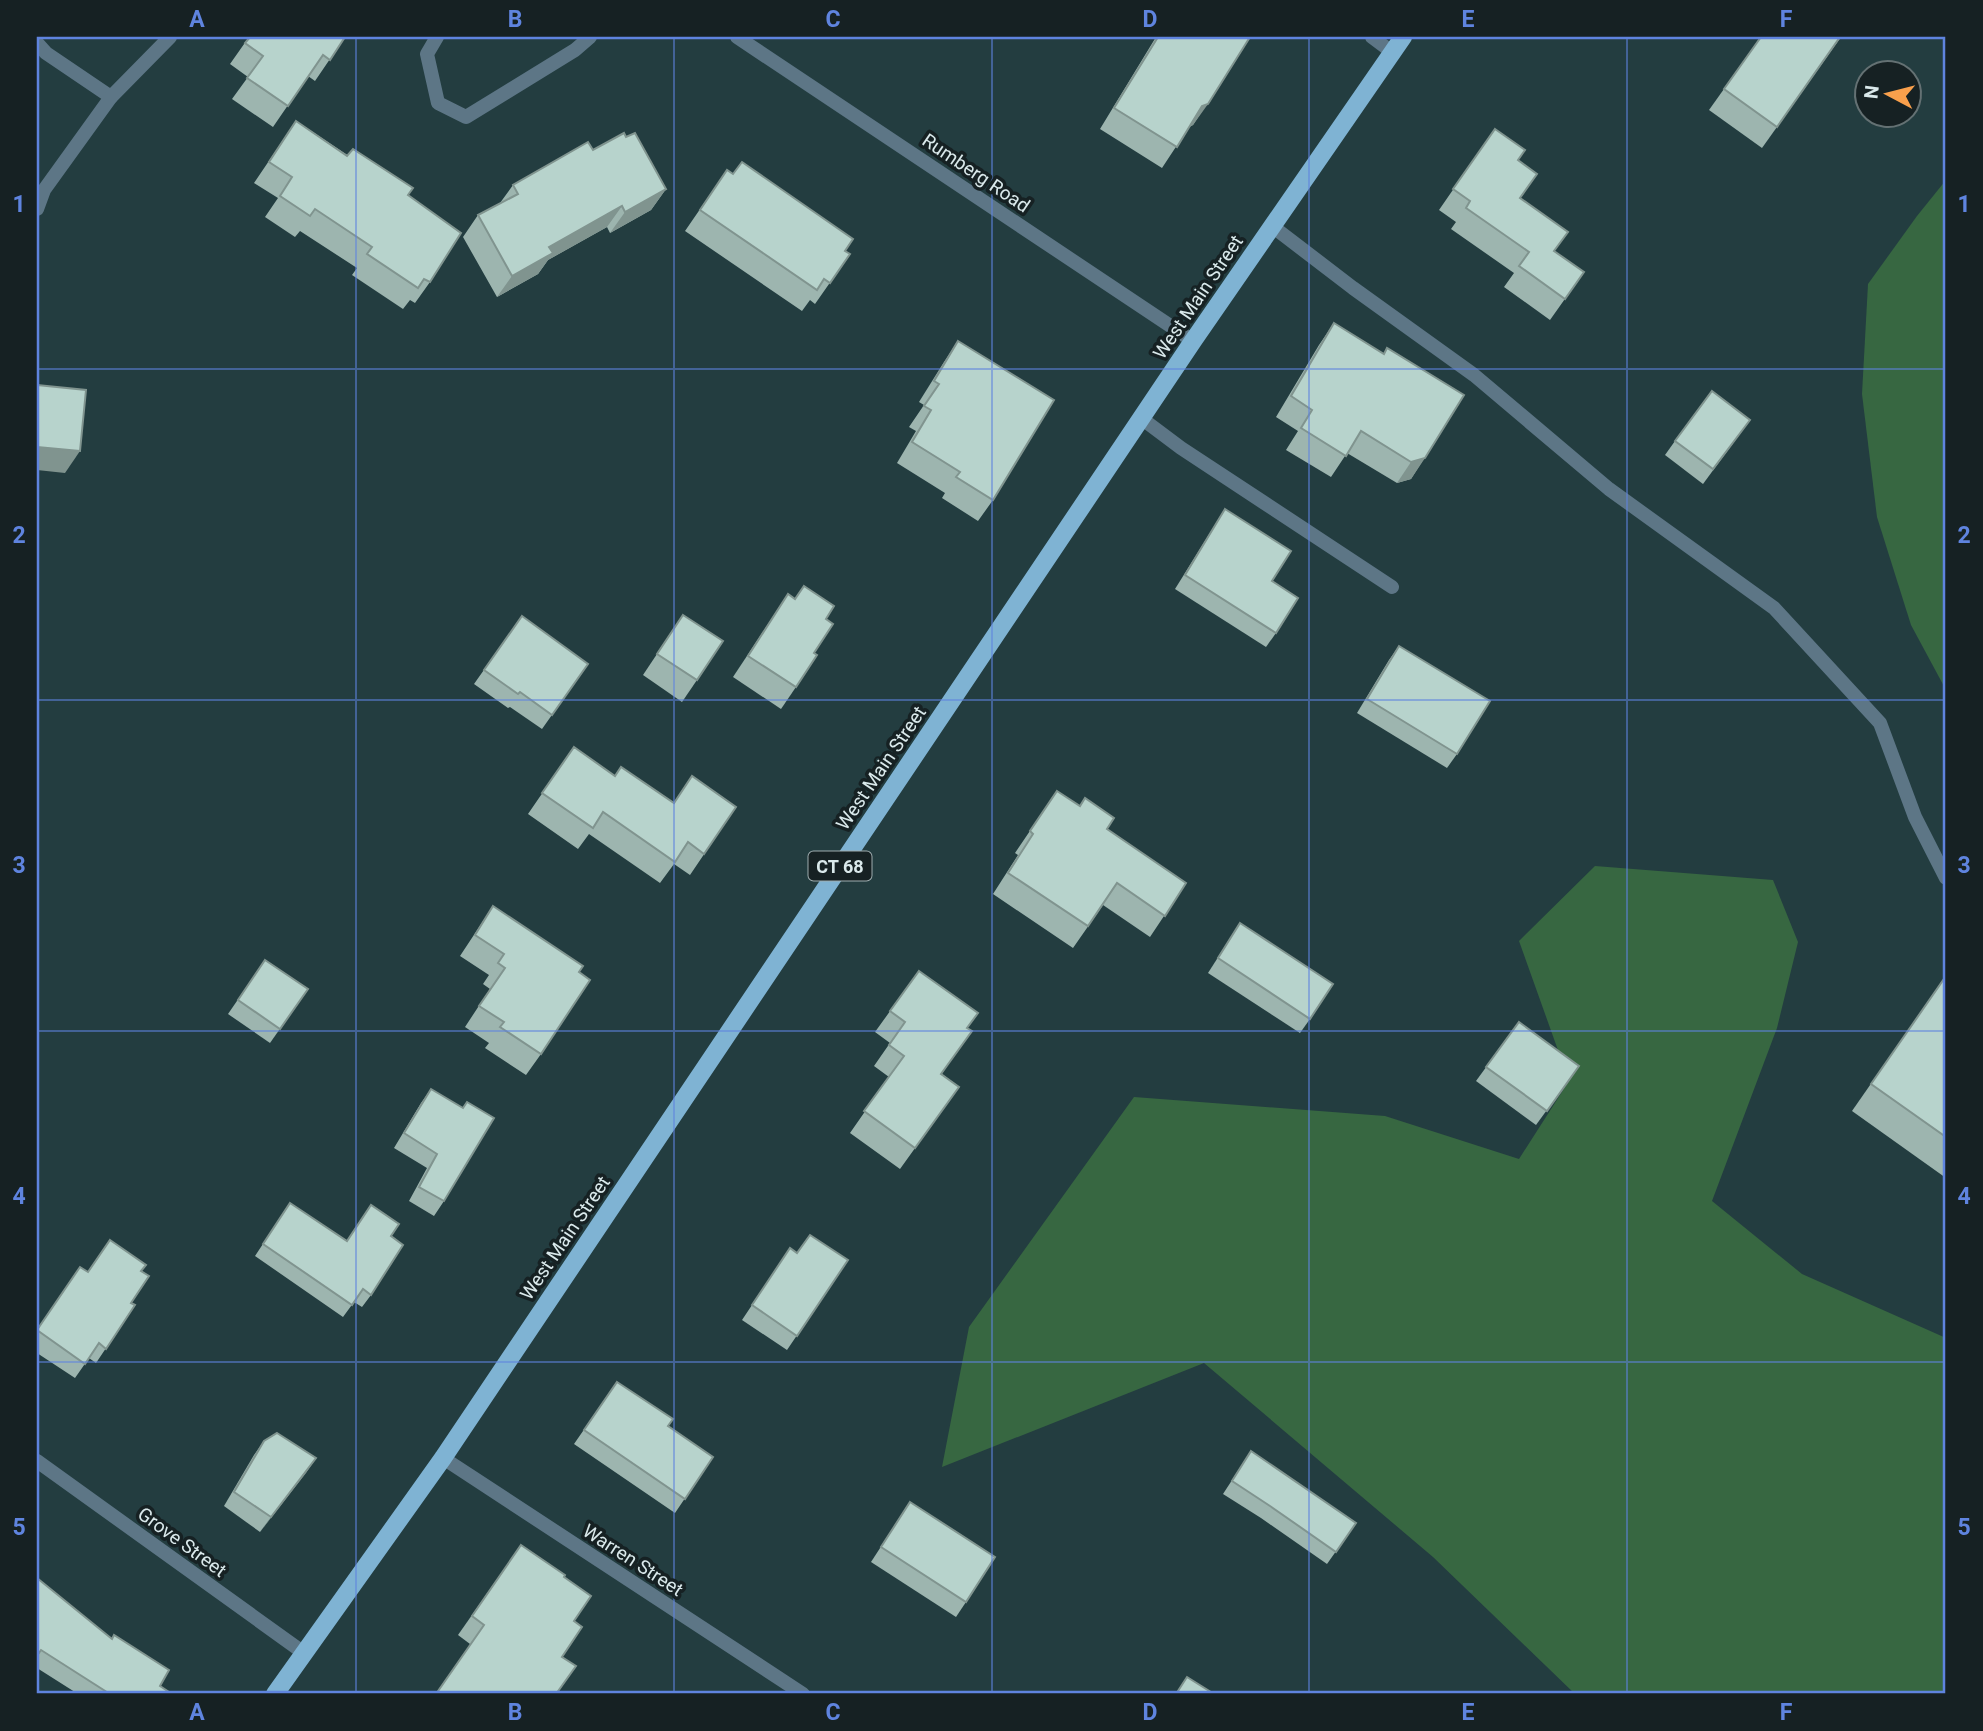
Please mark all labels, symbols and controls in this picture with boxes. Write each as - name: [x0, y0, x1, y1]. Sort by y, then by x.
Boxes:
- text: A: [189, 6, 205, 33]
- text: B: [508, 6, 522, 33]
- text: C: [825, 6, 841, 33]
- text: D: [1143, 6, 1157, 33]
- text: E: [1462, 6, 1475, 33]
- text: F: [1780, 6, 1793, 33]
- north arrow: [1854, 60, 1924, 130]
- text: N: [1859, 84, 1884, 100]
- street label: Rumberg Road: [918, 129, 1034, 217]
- text: 1: [12, 191, 26, 218]
- text: 1: [1957, 191, 1971, 218]
- street label: West Main Street: [1148, 231, 1248, 363]
- text: 2: [12, 522, 26, 549]
- text: 2: [1957, 522, 1971, 549]
- street label: West Main Street: [831, 702, 931, 834]
- text: 3: [12, 852, 26, 879]
- road number: CT 68: [808, 852, 872, 880]
- text: 3: [1957, 852, 1971, 879]
- street label: West Main Street: [515, 1172, 615, 1304]
- text: 4: [12, 1183, 26, 1210]
- text: 4: [1957, 1183, 1971, 1210]
- street label: Grove Street: [133, 1502, 231, 1582]
- text: 5: [12, 1514, 26, 1541]
- text: 5: [1957, 1514, 1971, 1541]
- street label: Warren Street: [579, 1519, 687, 1601]
- text: A: [189, 1699, 205, 1726]
- text: B: [508, 1699, 522, 1726]
- text: C: [825, 1699, 841, 1726]
- text: D: [1143, 1699, 1157, 1726]
- text: E: [1462, 1699, 1475, 1726]
- text: F: [1780, 1699, 1793, 1726]

